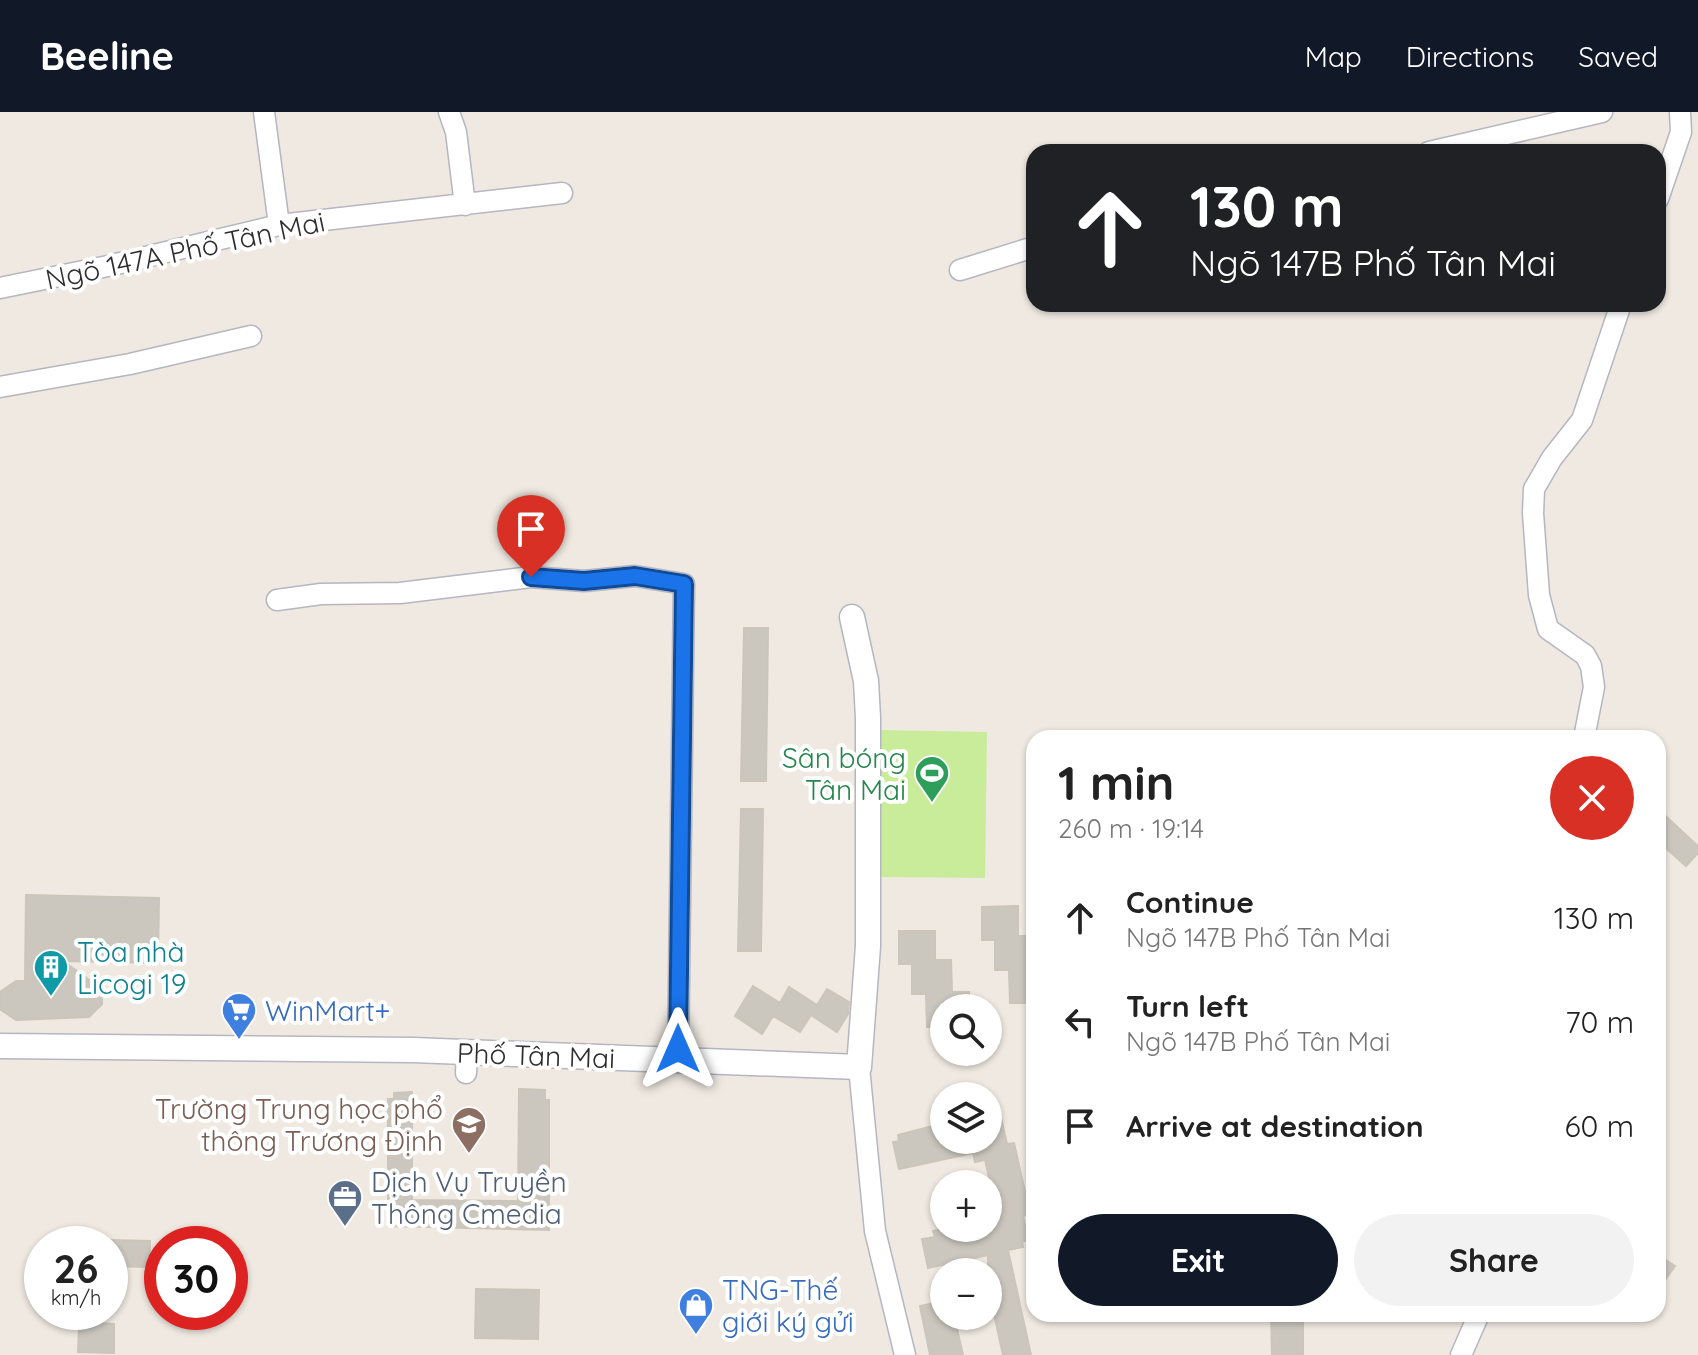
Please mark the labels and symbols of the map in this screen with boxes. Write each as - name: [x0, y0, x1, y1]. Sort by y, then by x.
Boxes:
- street label: Ngõ 147A Phố Tân Mai: [42, 203, 328, 297]
- pin: [497, 495, 565, 577]
- place label: Sân bóng Tân Mai: [782, 740, 906, 807]
- sports icon: Sân bóng Tân Mai: [913, 754, 951, 804]
- place label: Tòa nhà Licogi 19: [77, 934, 186, 1001]
- building icon: Tòa nhà Licogi 19: [32, 948, 70, 998]
- supermarket icon: WinMart+: [220, 991, 258, 1041]
- place label: WinMart+: [265, 993, 390, 1028]
- position arrow: [636, 1007, 720, 1091]
- street label: Phố Tân Mai: [456, 1035, 616, 1075]
- place label: Trường Trung học phổ thông Trương Định: [155, 1091, 443, 1158]
- school or university icon: Trường Trung học phổ thông Trương Định: [450, 1105, 488, 1155]
- place label: Dịch Vụ Truyền Thông Cmedia: [371, 1164, 567, 1231]
- office icon: Dịch Vụ Truyền Thông Cmedia: [326, 1178, 364, 1228]
- speed limit sign: 30: [144, 1226, 248, 1330]
- place label: TNG-Thế giới ký gửi: [722, 1272, 854, 1339]
- shop icon: TNG-Thế giới ký gửi: [677, 1286, 715, 1336]

